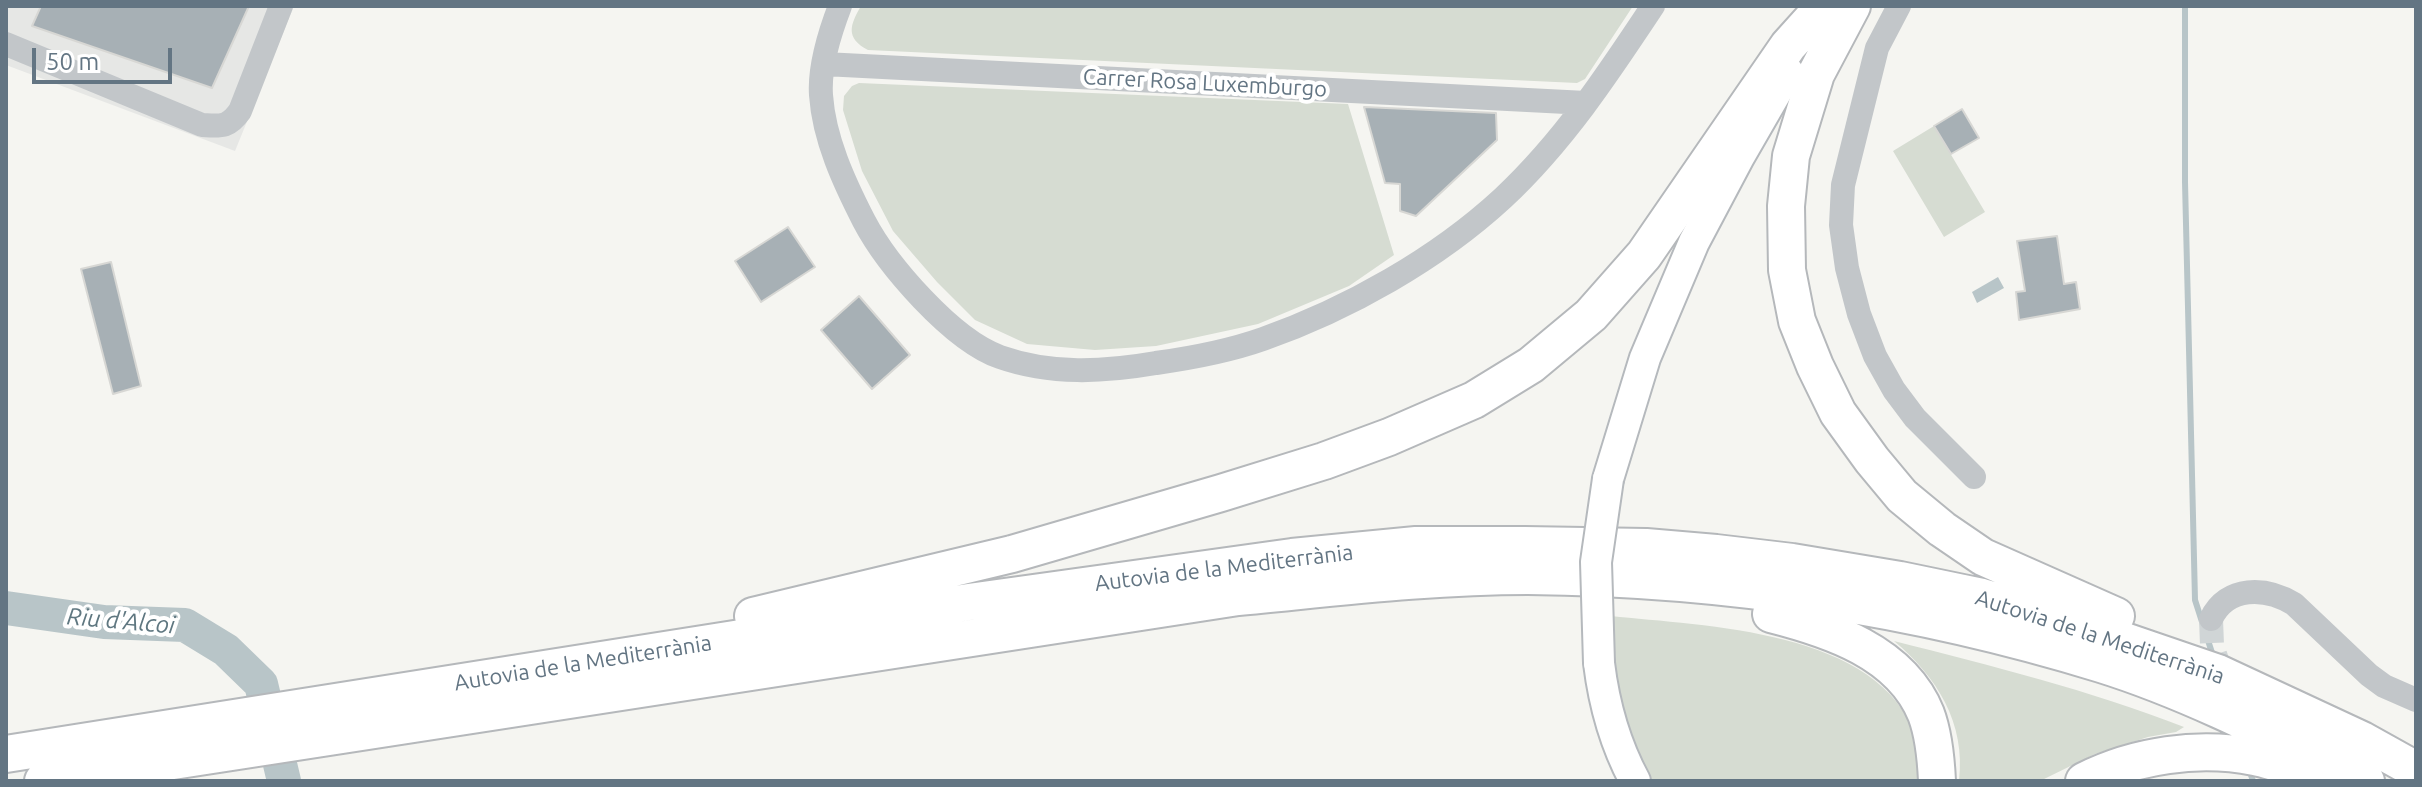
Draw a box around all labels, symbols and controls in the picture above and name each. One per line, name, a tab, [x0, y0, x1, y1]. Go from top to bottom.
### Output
scale bar	[36, 32, 176, 82]
text: 50 m	[46, 48, 99, 75]
street label: Carrer Rosa Luxemburgo	[1082, 63, 1328, 103]
street label: Autovia de la Mediterrània	[1093, 539, 1355, 597]
street label: Autovia de la Mediterrània	[1972, 584, 2228, 690]
water label: Riu d'Alcoi	[66, 602, 176, 640]
street label: Autovia de la Mediterrània	[452, 630, 714, 696]

